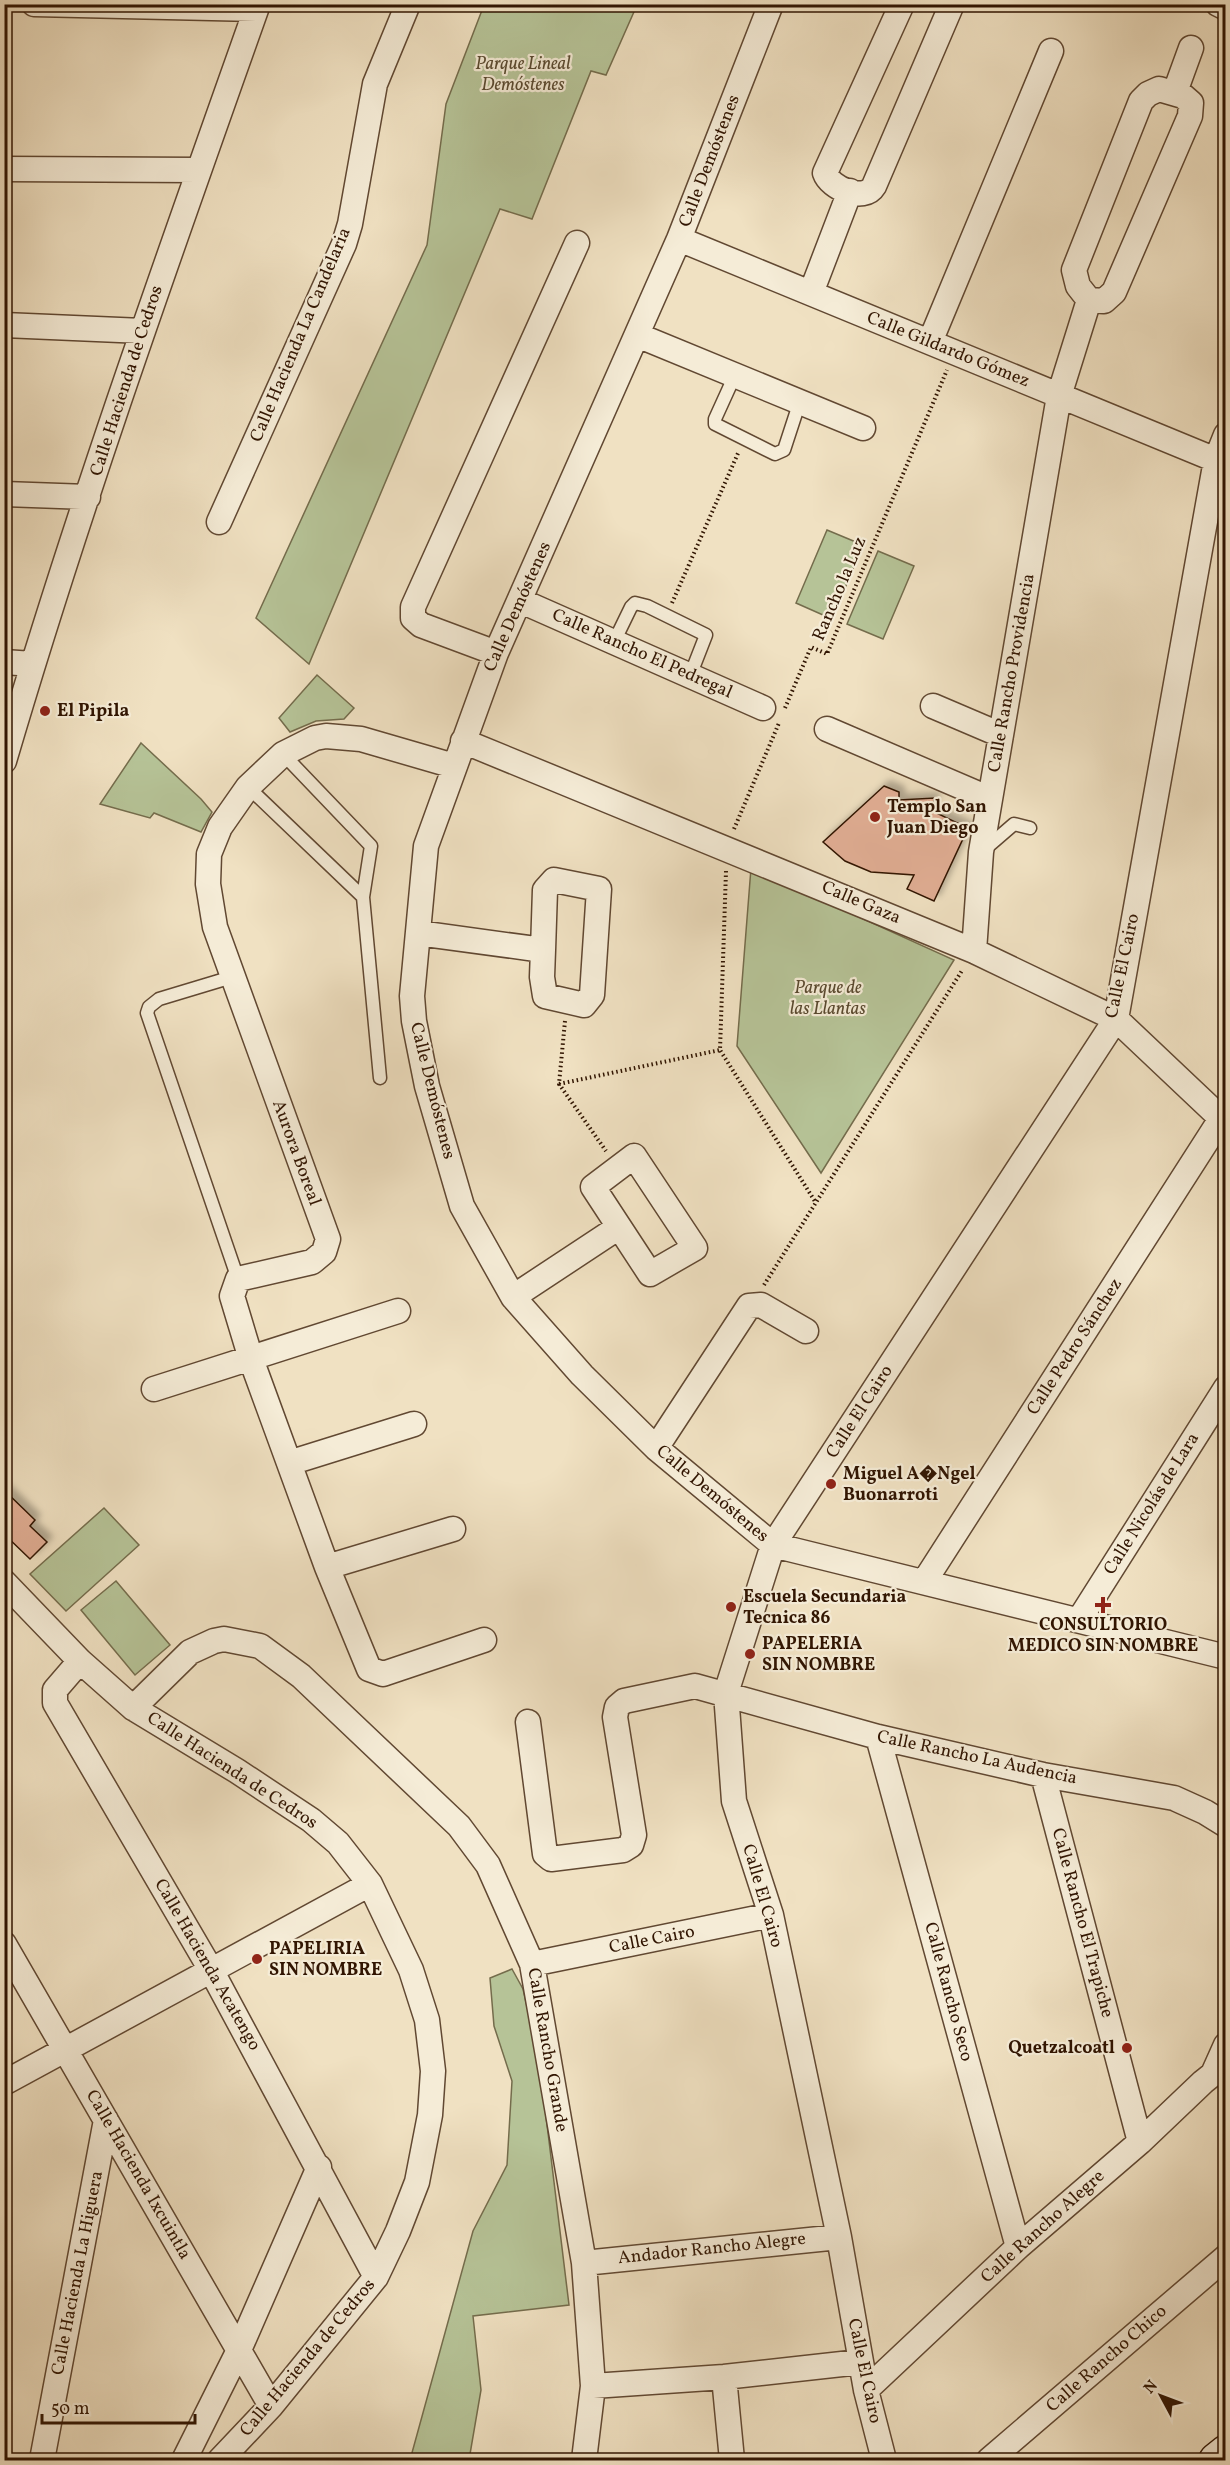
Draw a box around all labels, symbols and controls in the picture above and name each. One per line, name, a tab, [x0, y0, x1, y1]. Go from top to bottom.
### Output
park label: Parque Lineal Demóstenes	[475, 52, 571, 98]
street label: Calle Demóstenes	[673, 91, 747, 231]
street label: Calle Hacienda La Candelaria	[244, 224, 358, 446]
street label: Calle Hacienda de Cedros	[84, 282, 170, 480]
street label: Calle Gildardo Gómez	[863, 306, 1033, 394]
street label: Rancho la Luz	[807, 533, 873, 645]
street label: Calle Demóstenes	[478, 538, 558, 676]
street label: Calle Rancho Providencia	[982, 572, 1042, 774]
street label: Calle Rancho El Pedregal	[548, 603, 736, 705]
place label: El Pipila	[57, 699, 130, 724]
marker: El Pipila	[38, 704, 52, 718]
place label: Templo San Juan Diego	[886, 795, 987, 841]
marker: Templo San Juan Diego	[868, 810, 882, 824]
street label: Calle Gaza	[818, 875, 904, 931]
street label: Calle El Cairo	[1100, 911, 1146, 1021]
park label: Parque de las Llantas	[790, 976, 866, 1022]
street label: Calle Demóstenes	[403, 1020, 461, 1162]
street label: Aurora Boreal	[265, 1097, 327, 1209]
street label: Calle Pedro Sánchez	[1021, 1274, 1129, 1420]
street label: Calle El Cairo	[820, 1360, 900, 1464]
street label: Calle Nicolás de Lara	[1098, 1428, 1206, 1580]
street label: Calle Demóstenes	[650, 1439, 774, 1549]
place label: Miguel A�Ngel Buonarroti	[843, 1462, 976, 1508]
marker: Miguel A�Ngel Buonarroti	[824, 1477, 838, 1491]
place label: Escuela Secundaria Tecnica 86	[743, 1585, 907, 1631]
marker: CONSULTORIO MEDICO SIN NOMBRE	[1096, 1598, 1110, 1612]
marker: Escuela Secundaria Tecnica 86	[724, 1600, 738, 1614]
place label: CONSULTORIO MEDICO SIN NOMBRE	[1008, 1613, 1198, 1659]
place label: PAPELERIA SIN NOMBRE	[762, 1632, 875, 1678]
marker: PAPELERIA SIN NOMBRE	[743, 1647, 757, 1661]
street label: Calle Hacienda de Cedros	[142, 1706, 322, 1836]
street label: Calle Rancho La Audencia	[875, 1725, 1079, 1791]
street label: Calle Rancho El Trapiche	[1045, 1825, 1119, 2021]
street label: Calle El Cairo	[735, 1841, 789, 1951]
street label: Calle Hacienda Acatengo	[147, 1874, 267, 2056]
street label: Calle Cairo	[607, 1919, 697, 1961]
street label: Calle Rancho Seco	[917, 1920, 979, 2064]
place label: PAPELIRIA SIN NOMBRE	[269, 1937, 382, 1983]
marker: PAPELIRIA SIN NOMBRE	[250, 1952, 264, 1966]
street label: Calle Rancho Grande	[520, 1966, 574, 2134]
place label: Quetzalcoatl	[1008, 2036, 1115, 2061]
marker: Quetzalcoatl	[1120, 2041, 1134, 2055]
street label: Calle Hacienda Ixcuintla	[79, 2086, 197, 2264]
street label: Calle Rancho Alegre	[976, 2165, 1110, 2289]
street label: Calle Hacienda La Higuera	[46, 2169, 110, 2377]
street label: Andador Rancho Alegre	[617, 2227, 807, 2271]
street label: Calle Hacienda de Cedros	[234, 2274, 382, 2442]
street label: Calle Rancho Chico	[1041, 2299, 1173, 2419]
street label: Calle El Cairo	[841, 2316, 887, 2426]
north arrow	[1131, 2366, 1191, 2426]
text: N	[1139, 2376, 1164, 2399]
scale bar	[42, 2387, 195, 2425]
text: 50 m	[51, 2397, 90, 2422]

